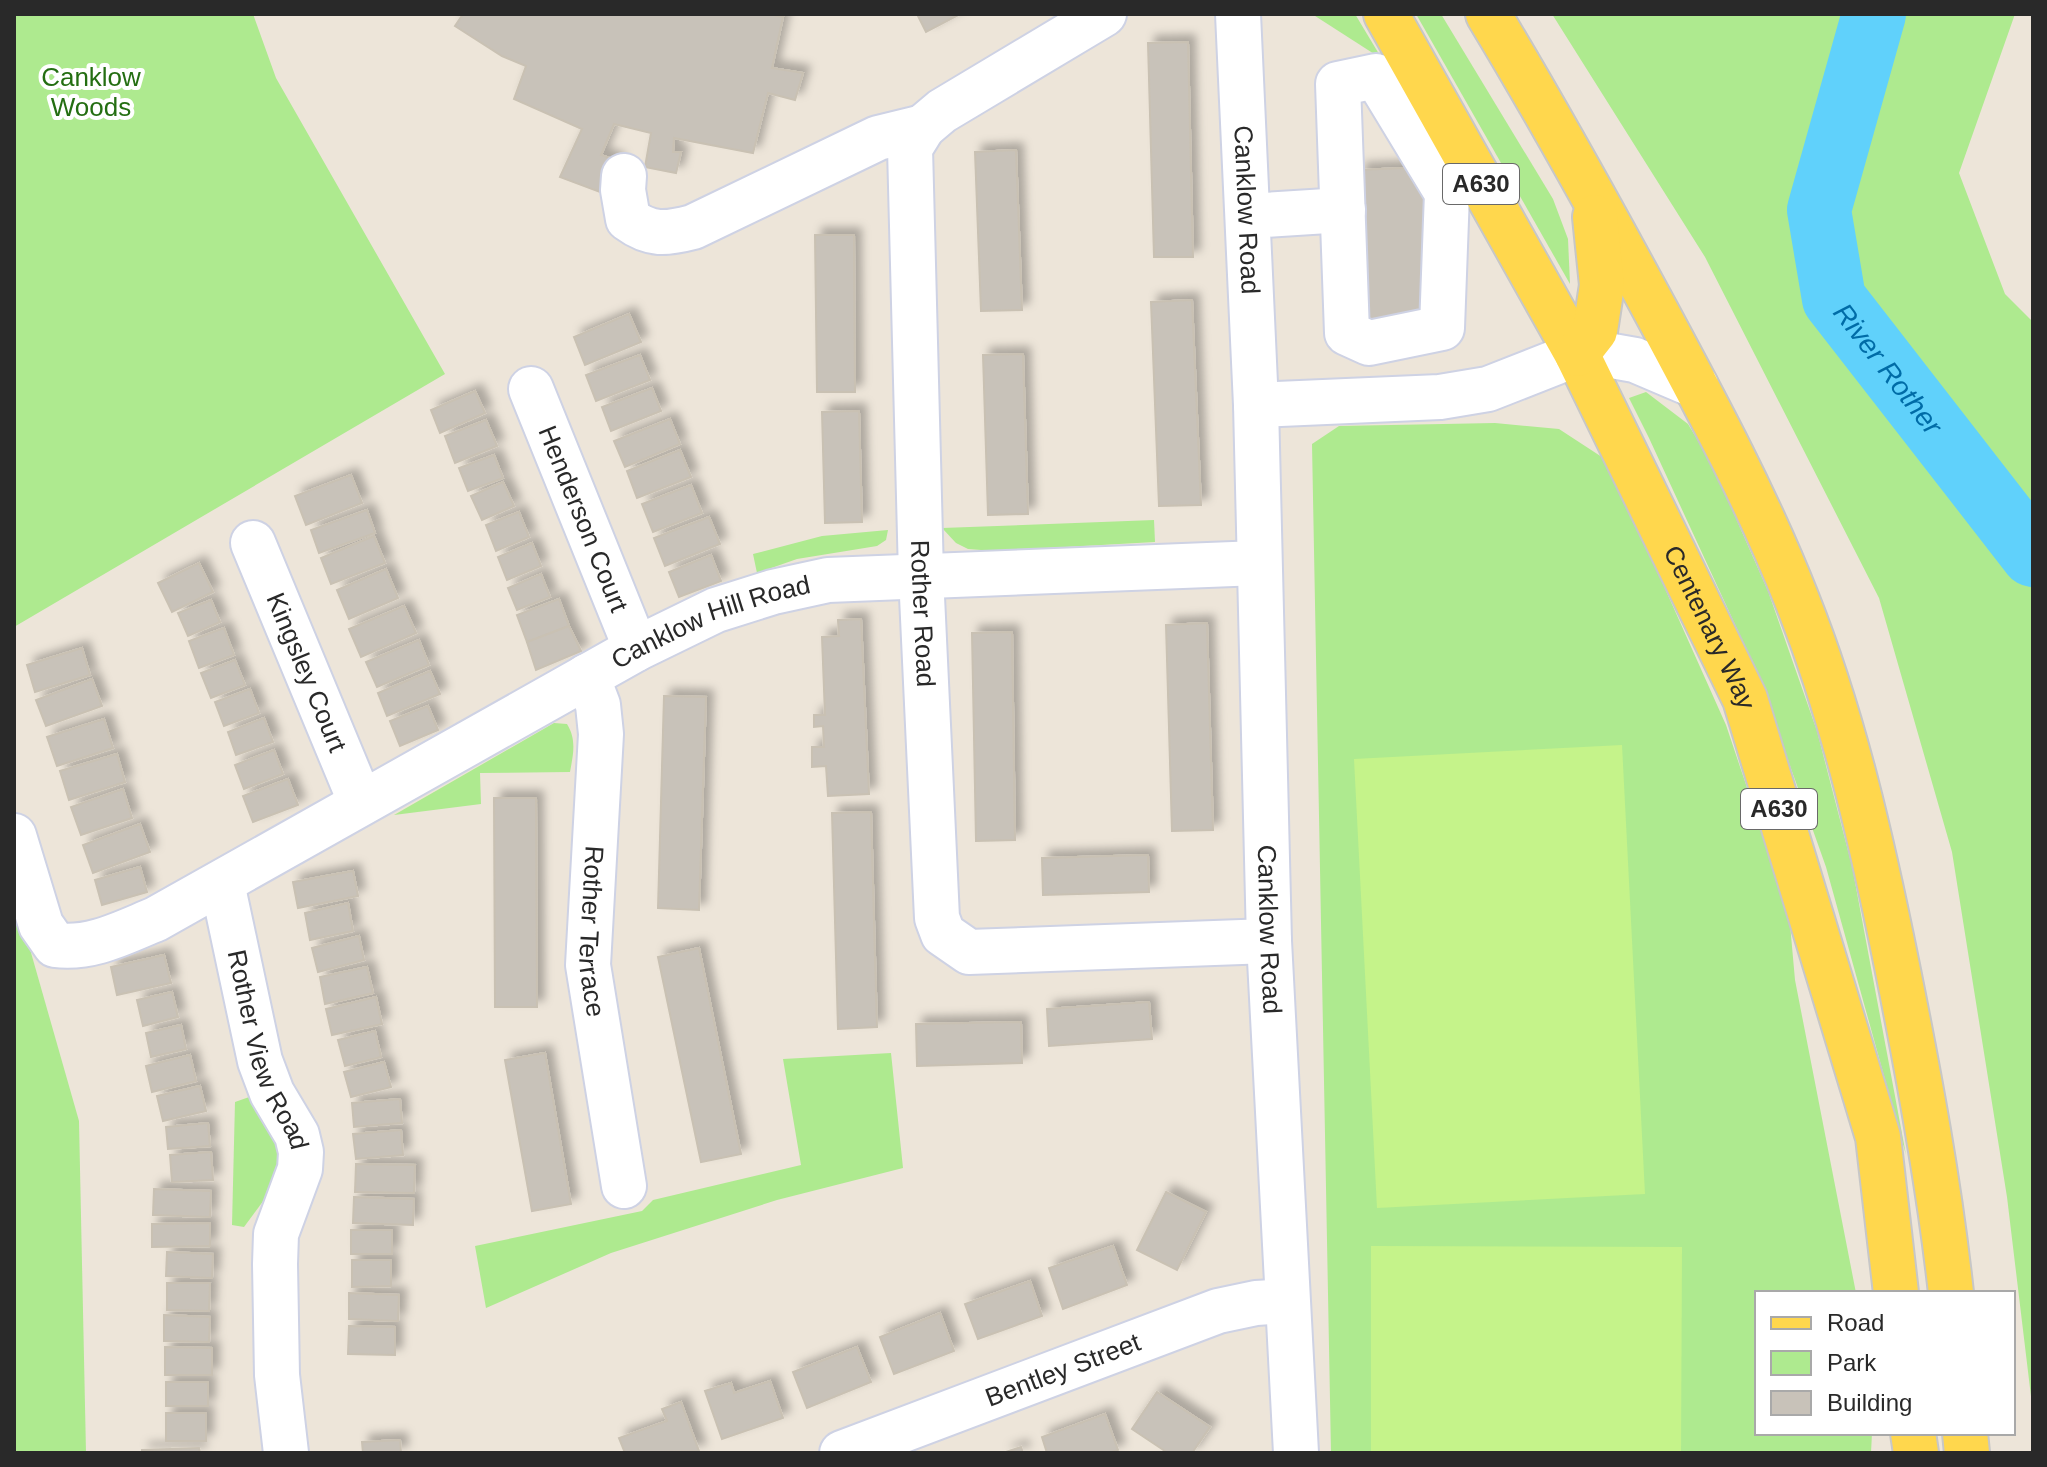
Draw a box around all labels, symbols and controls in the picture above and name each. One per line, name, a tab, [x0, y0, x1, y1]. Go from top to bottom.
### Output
park label: Canklow Woods	[41, 62, 141, 122]
street label: Canklow Road	[1228, 125, 1266, 295]
road number: A630	[1443, 164, 1519, 204]
water label: River Rother	[1827, 297, 1949, 442]
street label: Henderson Court	[532, 421, 635, 617]
street label: Rother Road	[905, 539, 941, 688]
street label: Centenary Way	[1658, 541, 1762, 712]
street label: Canklow Hill Road	[606, 569, 813, 675]
street label: Kingsley Court	[260, 588, 353, 757]
road number: A630	[1741, 789, 1817, 829]
street label: Rother Terrace	[573, 845, 611, 1019]
street label: Canklow Road	[1252, 845, 1288, 1015]
street label: Rother View Road	[222, 947, 315, 1152]
legend	[1755, 1291, 2015, 1435]
text: Road	[1827, 1309, 1884, 1336]
street label: Bentley Street	[981, 1326, 1145, 1413]
text: Park	[1827, 1349, 1877, 1376]
text: Building	[1827, 1389, 1912, 1416]

